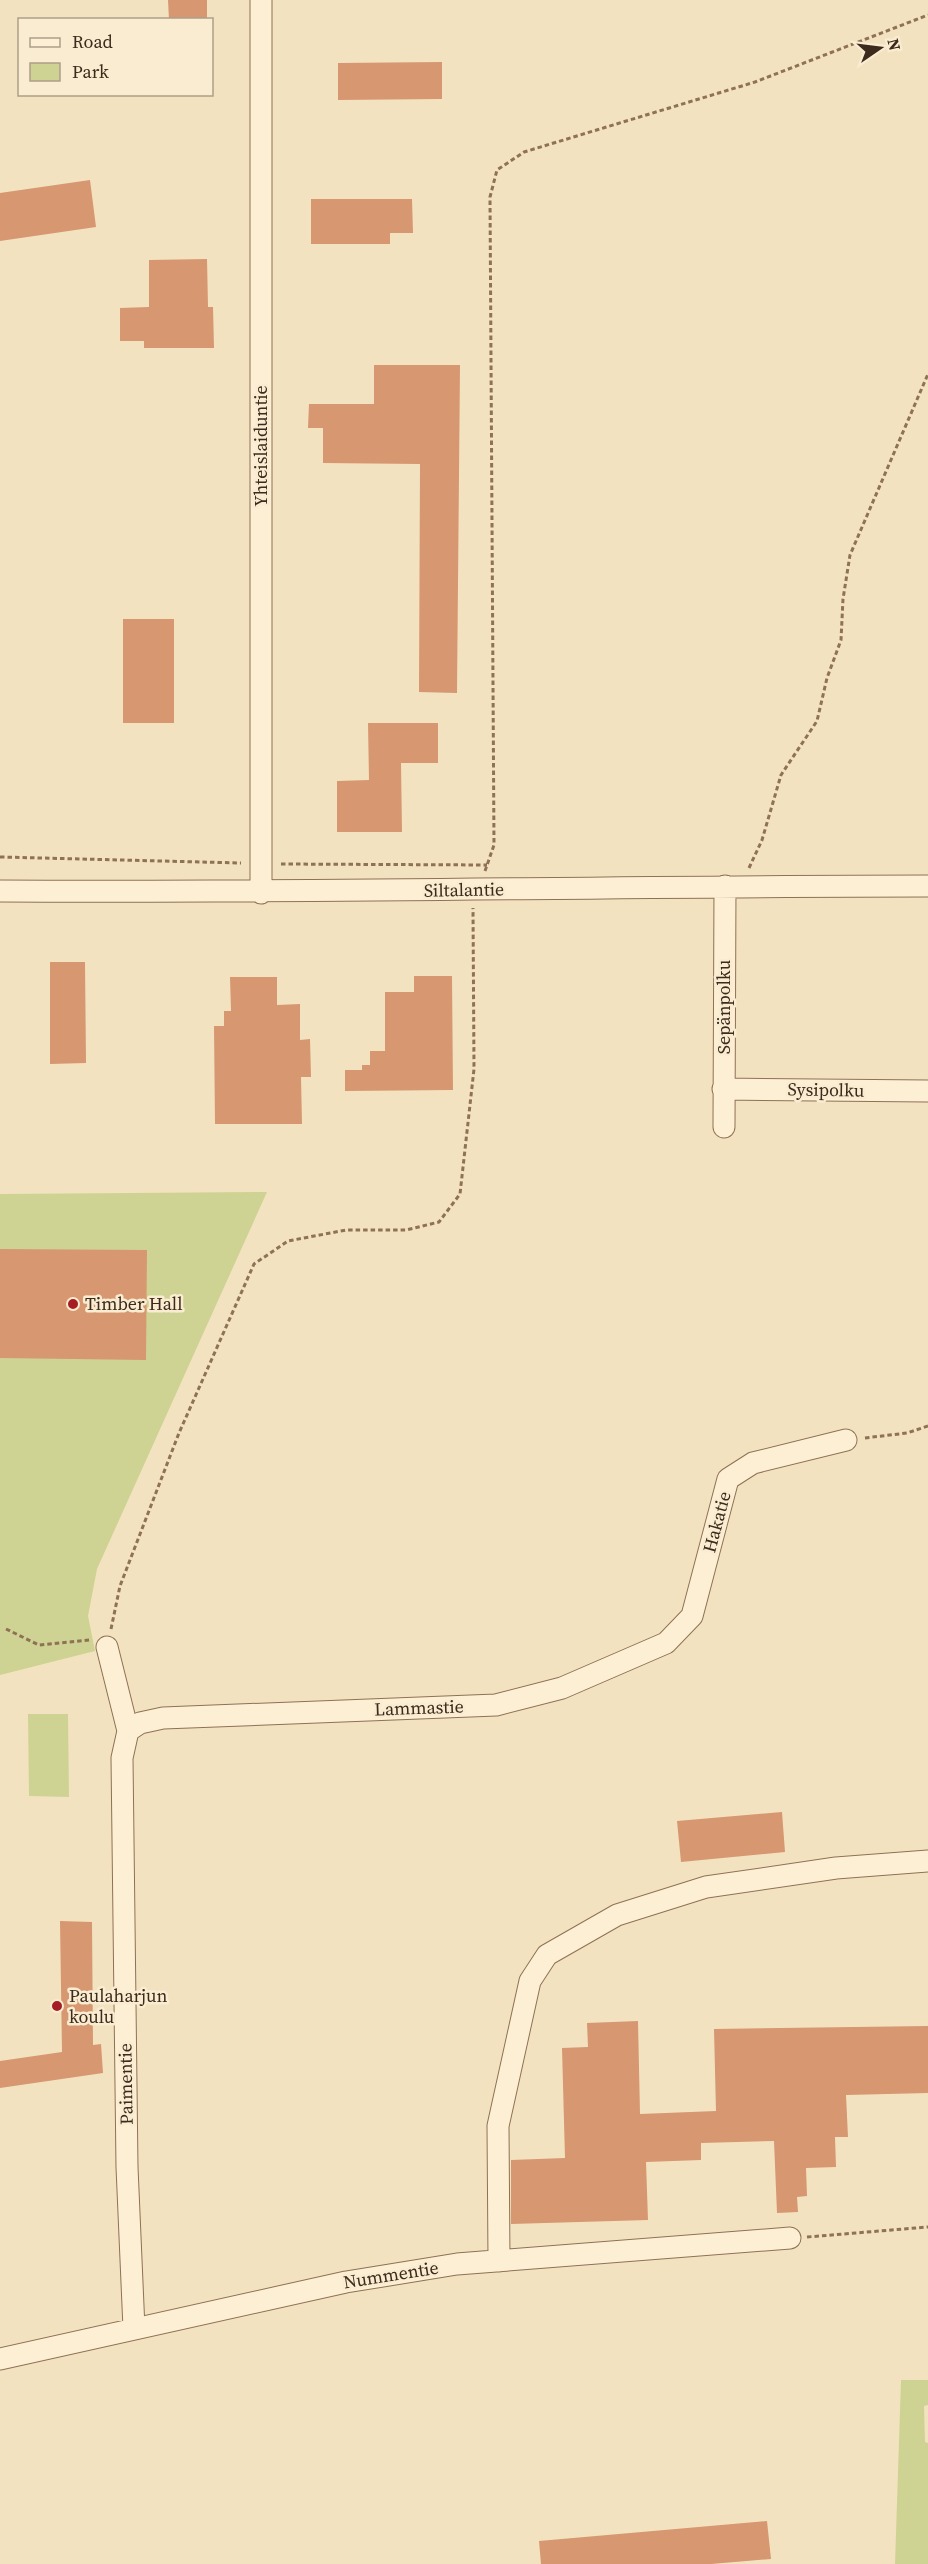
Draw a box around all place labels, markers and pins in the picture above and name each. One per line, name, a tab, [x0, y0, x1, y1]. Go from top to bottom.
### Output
place label: Timber Hall	[85, 1291, 183, 1316]
marker: Timber Hall	[66, 1297, 80, 1311]
place label: Paulaharjun koulu	[69, 1983, 168, 2029]
marker: Paulaharjun koulu	[50, 1999, 64, 2013]

